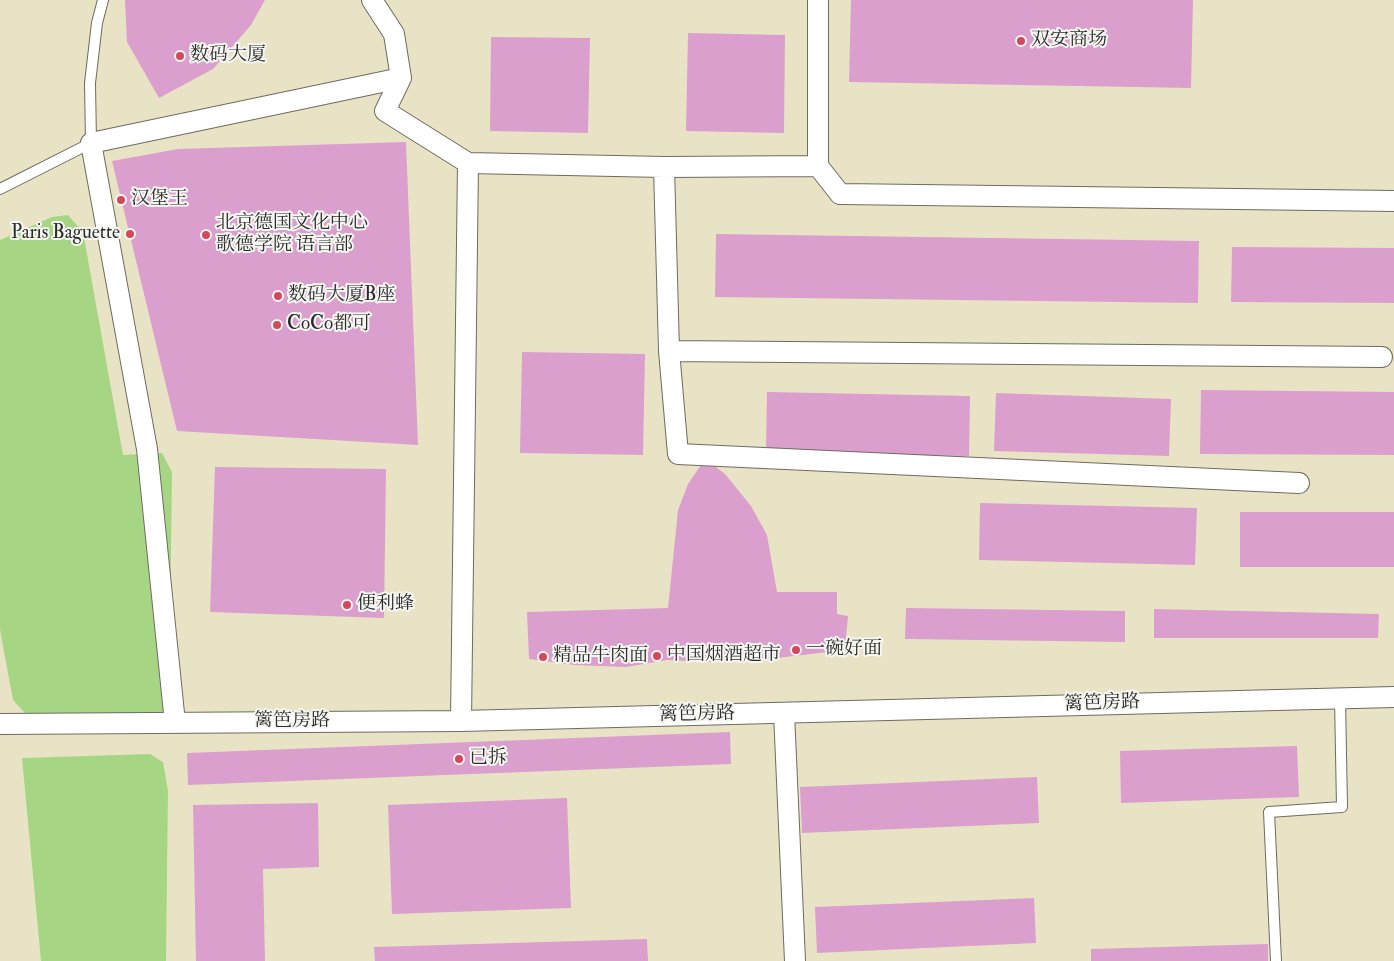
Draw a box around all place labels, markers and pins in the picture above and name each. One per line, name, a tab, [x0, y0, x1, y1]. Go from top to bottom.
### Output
place label: 双安商场	[1031, 30, 1107, 52]
marker: 双安商场	[1015, 35, 1027, 47]
place label: 数码大厦	[190, 45, 266, 67]
marker: 数码大厦	[174, 50, 186, 62]
place label: 汉堡王	[131, 189, 188, 211]
marker: 汉堡王	[115, 194, 127, 206]
place label: 北京德国文化中心 歌德学院 语言部	[216, 213, 368, 257]
place label: Paris Baguette	[11, 223, 120, 245]
marker: Paris Baguette	[124, 228, 136, 240]
marker: 北京德国文化中心 歌德学院 语言部	[200, 229, 212, 241]
place label: 数码大厦B座	[288, 285, 395, 307]
marker: 数码大厦B座	[272, 290, 284, 302]
place label: CoCo都可	[287, 314, 371, 336]
marker: CoCo都可	[271, 319, 283, 331]
place label: 便利蜂	[357, 594, 414, 616]
marker: 便利蜂	[341, 599, 353, 611]
place label: 一碗好面	[806, 639, 882, 661]
marker: 一碗好面	[790, 644, 802, 656]
place label: 中国烟酒超市	[667, 645, 781, 667]
place label: 精品牛肉面	[553, 646, 648, 668]
marker: 中国烟酒超市	[651, 650, 663, 662]
marker: 精品牛肉面	[537, 651, 549, 663]
place label: 已拆	[469, 748, 507, 770]
marker: 已拆	[453, 753, 465, 765]

